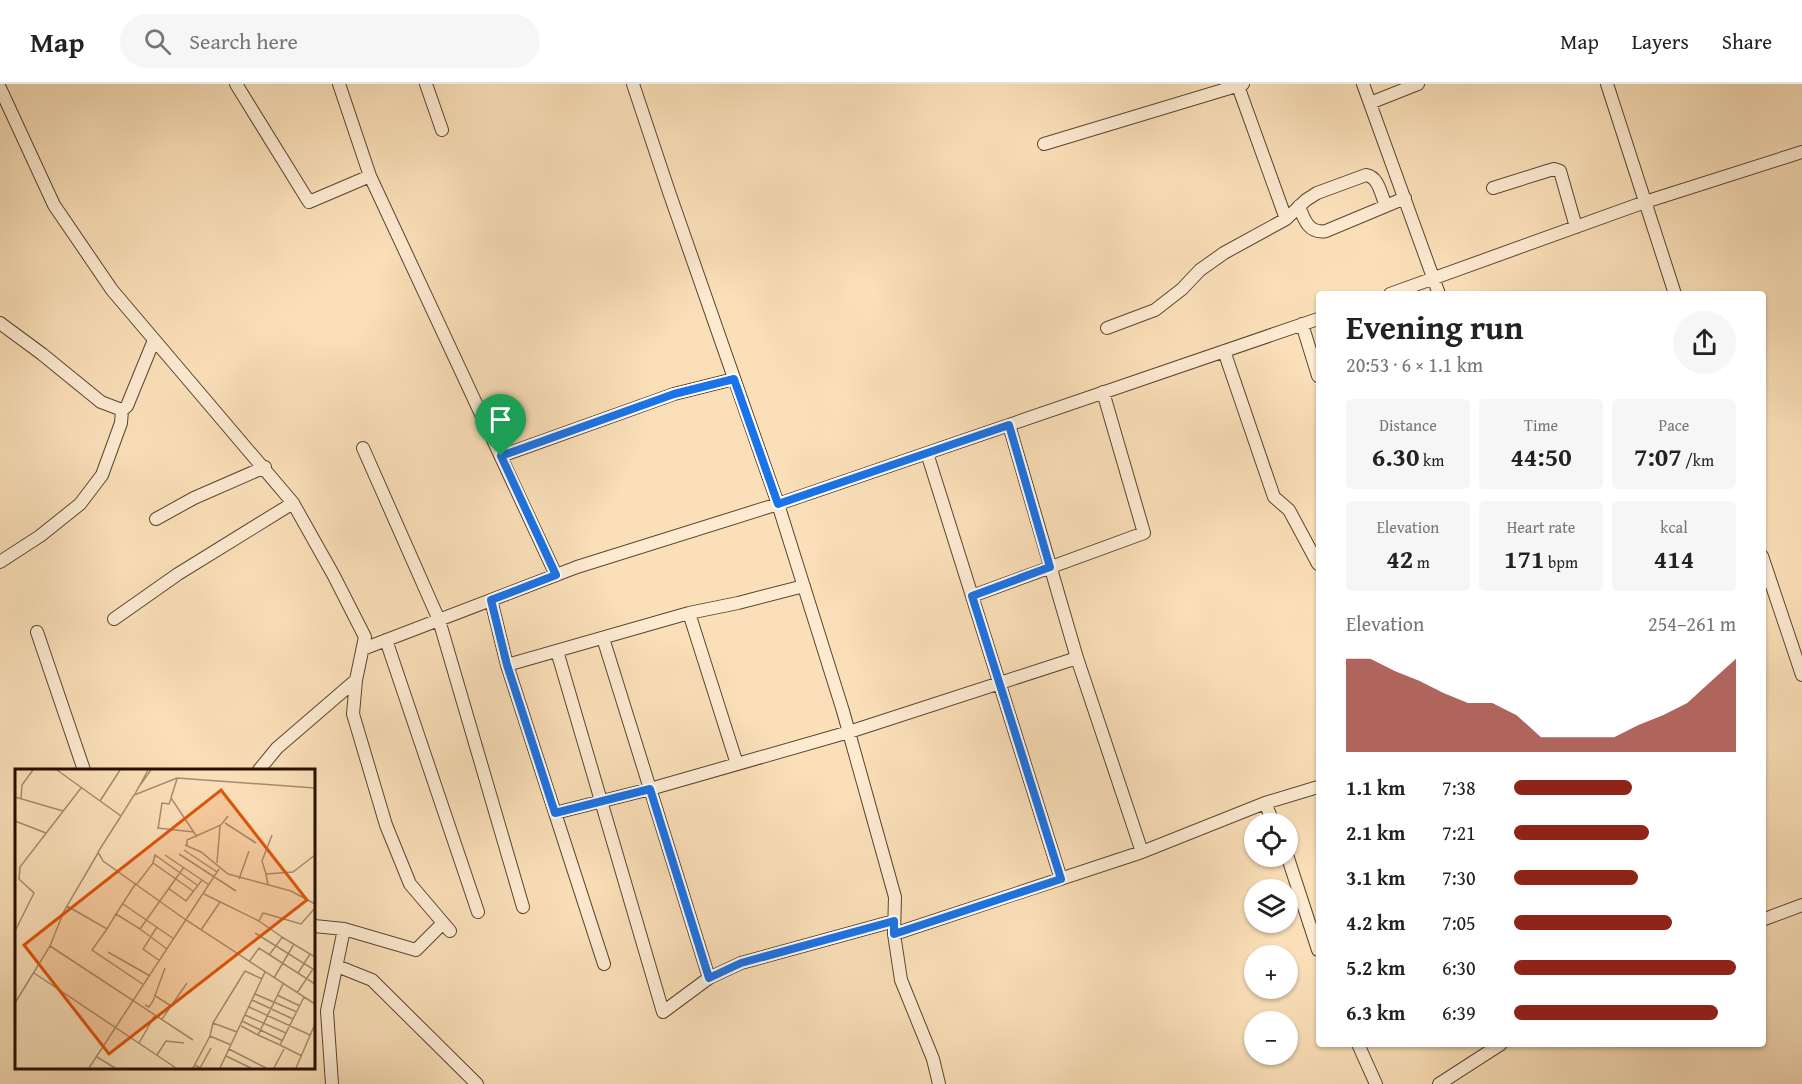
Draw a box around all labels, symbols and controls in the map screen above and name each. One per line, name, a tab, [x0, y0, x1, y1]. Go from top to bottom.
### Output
search box	[120, 14, 540, 68]
text: Map	[30, 21, 84, 62]
icon: search	[141, 25, 174, 58]
text: Search here	[189, 25, 298, 57]
text: Map	[1560, 26, 1599, 57]
text: Layers	[1632, 26, 1689, 57]
text: Share	[1722, 26, 1772, 57]
text: Evening run	[1346, 303, 1523, 351]
button: share	[1673, 311, 1736, 374]
text: 20:53 · 6 × 1.1 km	[1346, 350, 1483, 379]
pin	[475, 394, 526, 456]
icon: arrive	[484, 403, 517, 436]
text: Distance	[1379, 413, 1437, 437]
text: Time	[1524, 413, 1558, 437]
text: Pace	[1659, 413, 1689, 437]
text: 6.30	[1372, 437, 1420, 476]
text: 44:50	[1510, 437, 1572, 476]
text: 7:07	[1634, 437, 1682, 476]
text: km	[1420, 448, 1444, 472]
text: /km	[1682, 448, 1714, 472]
text: Elevation	[1377, 515, 1439, 539]
text: Heart rate	[1507, 515, 1575, 539]
text: kcal	[1660, 515, 1688, 539]
text: 42	[1386, 539, 1413, 578]
text: 171	[1504, 539, 1544, 578]
text: 414	[1654, 539, 1694, 578]
text: m	[1413, 550, 1430, 574]
text: bpm	[1544, 550, 1578, 574]
text: Elevation	[1346, 609, 1424, 638]
text: 254–261 m	[1648, 609, 1736, 638]
inset map	[15, 769, 315, 1069]
text: 1.1 km	[1346, 773, 1405, 802]
text: 7:38	[1442, 773, 1476, 802]
map controls	[1244, 813, 1298, 1065]
button: locate	[1244, 813, 1298, 867]
text: 2.1 km	[1346, 818, 1405, 847]
text: 7:21	[1442, 818, 1476, 847]
text: 3.1 km	[1346, 863, 1405, 892]
text: 7:30	[1442, 863, 1476, 892]
button: layers	[1244, 879, 1298, 933]
text: 4.2 km	[1346, 908, 1405, 937]
text: 7:05	[1442, 908, 1476, 937]
button: +	[1244, 945, 1298, 999]
text: 5.2 km	[1346, 953, 1405, 982]
text: 6:30	[1442, 953, 1476, 982]
text: 6.3 km	[1346, 998, 1405, 1027]
text: 6:39	[1442, 998, 1476, 1027]
button: −	[1244, 1011, 1298, 1065]

